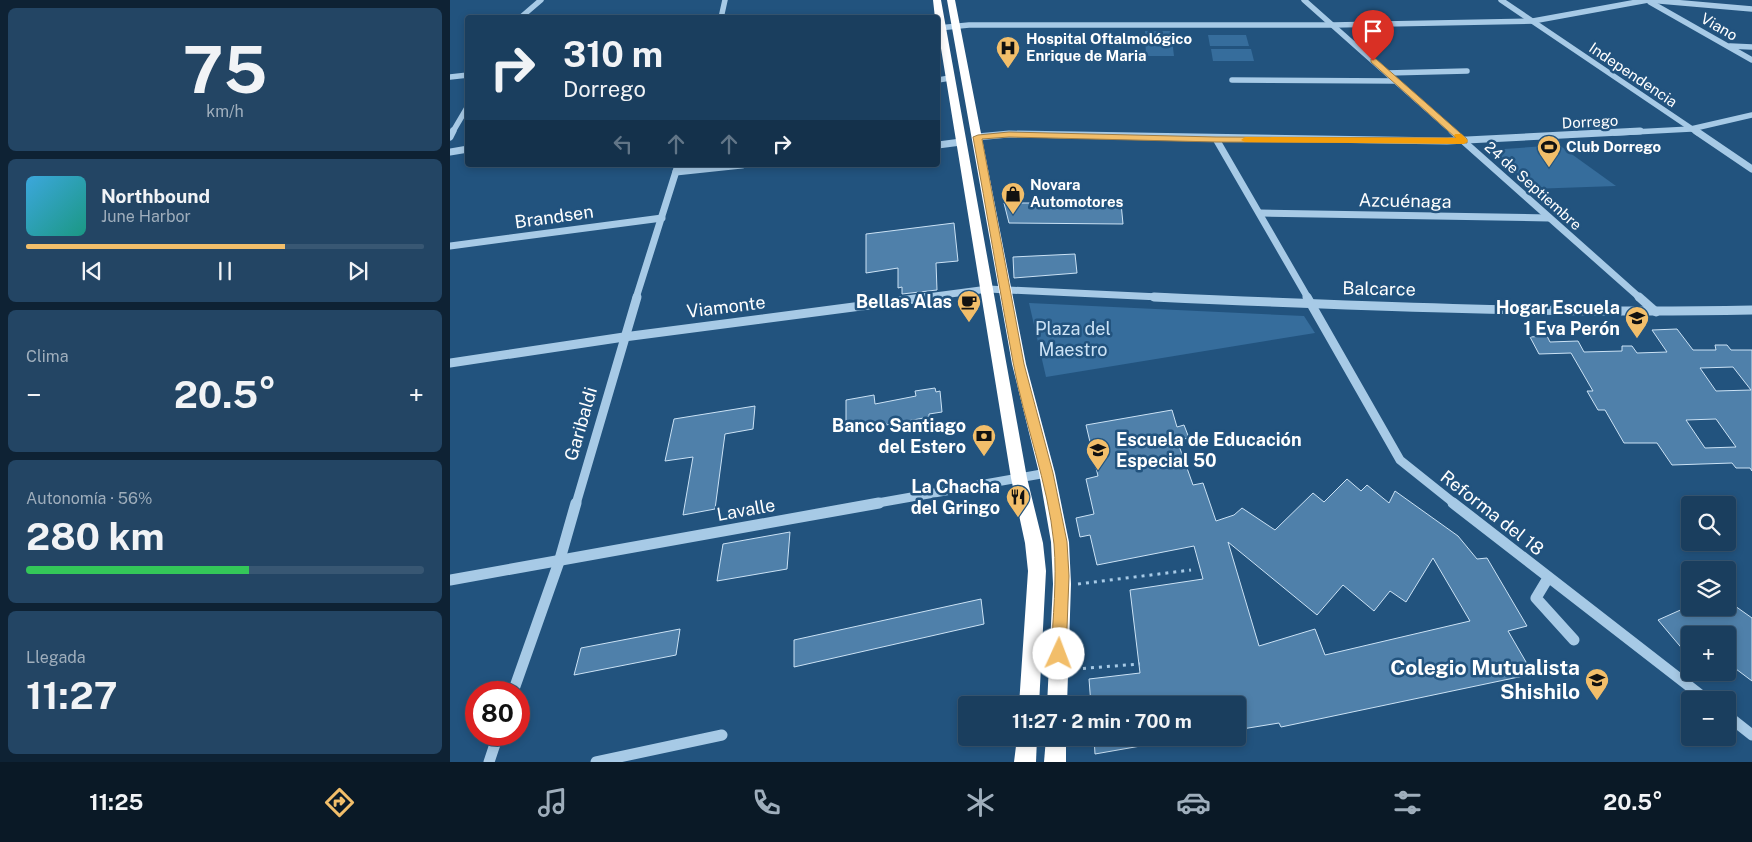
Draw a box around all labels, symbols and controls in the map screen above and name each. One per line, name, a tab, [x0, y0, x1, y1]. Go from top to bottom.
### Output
street label: Viano	[1698, 9, 1740, 44]
pin	[1352, 10, 1394, 61]
icon: arrive	[1359, 17, 1387, 45]
place label: Hospital Oftalmológico Enrique de Maria	[1026, 30, 1192, 64]
text: 75	[183, 31, 267, 108]
text: 310 m	[563, 34, 663, 75]
icon: right	[480, 35, 545, 100]
hospital icon: Hospital Oftalmológico Enrique de Maria	[995, 35, 1021, 69]
street label: Independencia	[1586, 39, 1681, 110]
text: Dorrego	[563, 76, 646, 102]
text: km/h	[206, 102, 244, 121]
street label: Dorrego	[1561, 112, 1619, 131]
icon: left	[609, 130, 637, 158]
icon: ahead	[662, 130, 690, 158]
icon: ahead	[715, 130, 743, 158]
icon: right	[768, 130, 796, 158]
sports icon: Club Dorrego	[1536, 134, 1562, 168]
street label: 24 de Septiembre	[1482, 138, 1585, 233]
place label: Club Dorrego	[1566, 138, 1662, 155]
place label: Novara Automotores	[1030, 176, 1124, 210]
shop icon: Novara Automotores	[1000, 181, 1026, 215]
text: Northbound	[101, 185, 210, 207]
street label: Azcuénaga	[1358, 189, 1452, 212]
street label: Brandsen	[513, 201, 595, 232]
text: June Harbor	[101, 207, 191, 226]
icon: previous	[78, 257, 106, 285]
icon: pause	[211, 257, 239, 285]
icon: next	[344, 257, 372, 285]
street label: Balcarce	[1342, 277, 1416, 300]
cafe icon: Bellas Alas	[956, 289, 982, 323]
street label: Viamonte	[685, 291, 767, 322]
place label: Bellas Alas	[856, 291, 952, 312]
place label: Hogar Escuela 1 Eva Perón	[1496, 297, 1620, 339]
school or university icon: Hogar Escuela 1 Eva Perón	[1624, 305, 1650, 339]
park label: Plaza del Maestro	[1035, 318, 1111, 360]
text: Clima	[26, 347, 69, 366]
text: 20.5°	[174, 372, 276, 417]
text: −	[26, 378, 42, 411]
text: +	[408, 378, 424, 411]
street label: Garibaldi	[560, 385, 601, 463]
place label: Banco Santiago del Estero	[832, 415, 966, 457]
bank icon: Banco Santiago del Estero	[971, 423, 997, 457]
place label: Escuela de Educación Especial 50	[1116, 429, 1302, 471]
school or university icon: Escuela de Educación Especial 50	[1085, 437, 1111, 471]
street label: Reforma del 18	[1436, 466, 1548, 559]
place label: La Chacha del Gringo	[911, 476, 1000, 518]
restaurant icon: La Chacha del Gringo	[1005, 484, 1031, 518]
text: Autonomía · 56%	[26, 489, 152, 508]
street label: Lavalle	[715, 494, 777, 525]
map controls	[1681, 496, 1736, 746]
button: search	[1681, 496, 1736, 551]
text: 280 km	[26, 514, 165, 559]
button: layers	[1681, 561, 1736, 616]
button: +	[1681, 626, 1736, 681]
position arrow	[1032, 627, 1084, 679]
text: Llegada	[26, 648, 86, 667]
place label: Colegio Mutualista Shishilo	[1390, 655, 1580, 704]
school or university icon: Colegio Mutualista Shishilo	[1584, 667, 1610, 701]
text: 11:27	[26, 673, 117, 718]
speed limit sign: 80	[465, 681, 530, 746]
button: −	[1681, 691, 1736, 746]
text: 11:27 · 2 min · 700 m	[1012, 710, 1192, 732]
icon: directions	[322, 785, 357, 820]
icon: music	[535, 785, 570, 820]
icon: phone	[749, 785, 784, 820]
icon: climate	[963, 785, 998, 820]
icon: car	[1176, 785, 1211, 820]
icon: filters	[1390, 785, 1425, 820]
text: 11:25	[89, 789, 143, 815]
text: 20.5°	[1603, 789, 1663, 815]

